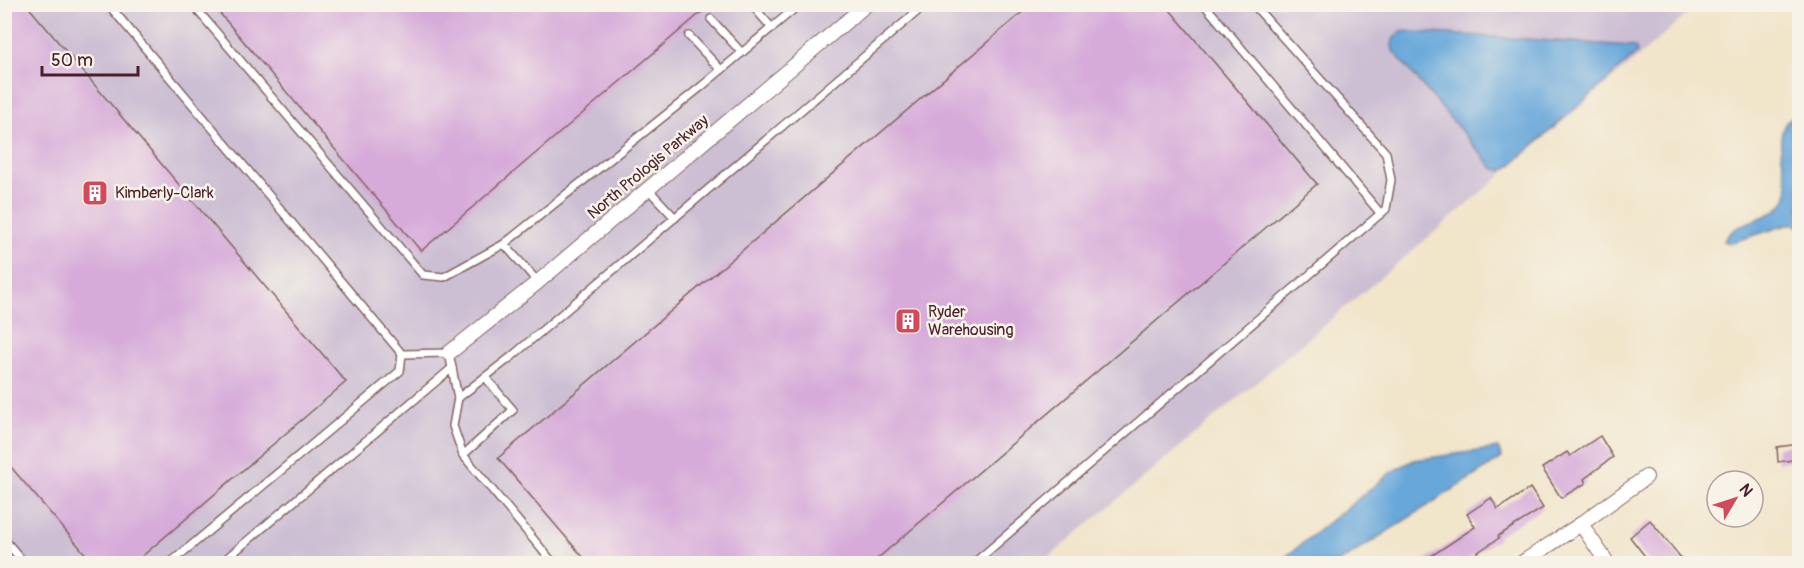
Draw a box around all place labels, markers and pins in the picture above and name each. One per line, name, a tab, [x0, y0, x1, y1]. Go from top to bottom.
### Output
building icon: Kimberly-Clark	[80, 178, 110, 208]
place label: Kimberly-Clark	[115, 183, 214, 203]
place label: Ryder Warehousing	[928, 302, 1013, 340]
building icon: Ryder Warehousing	[893, 306, 923, 336]

